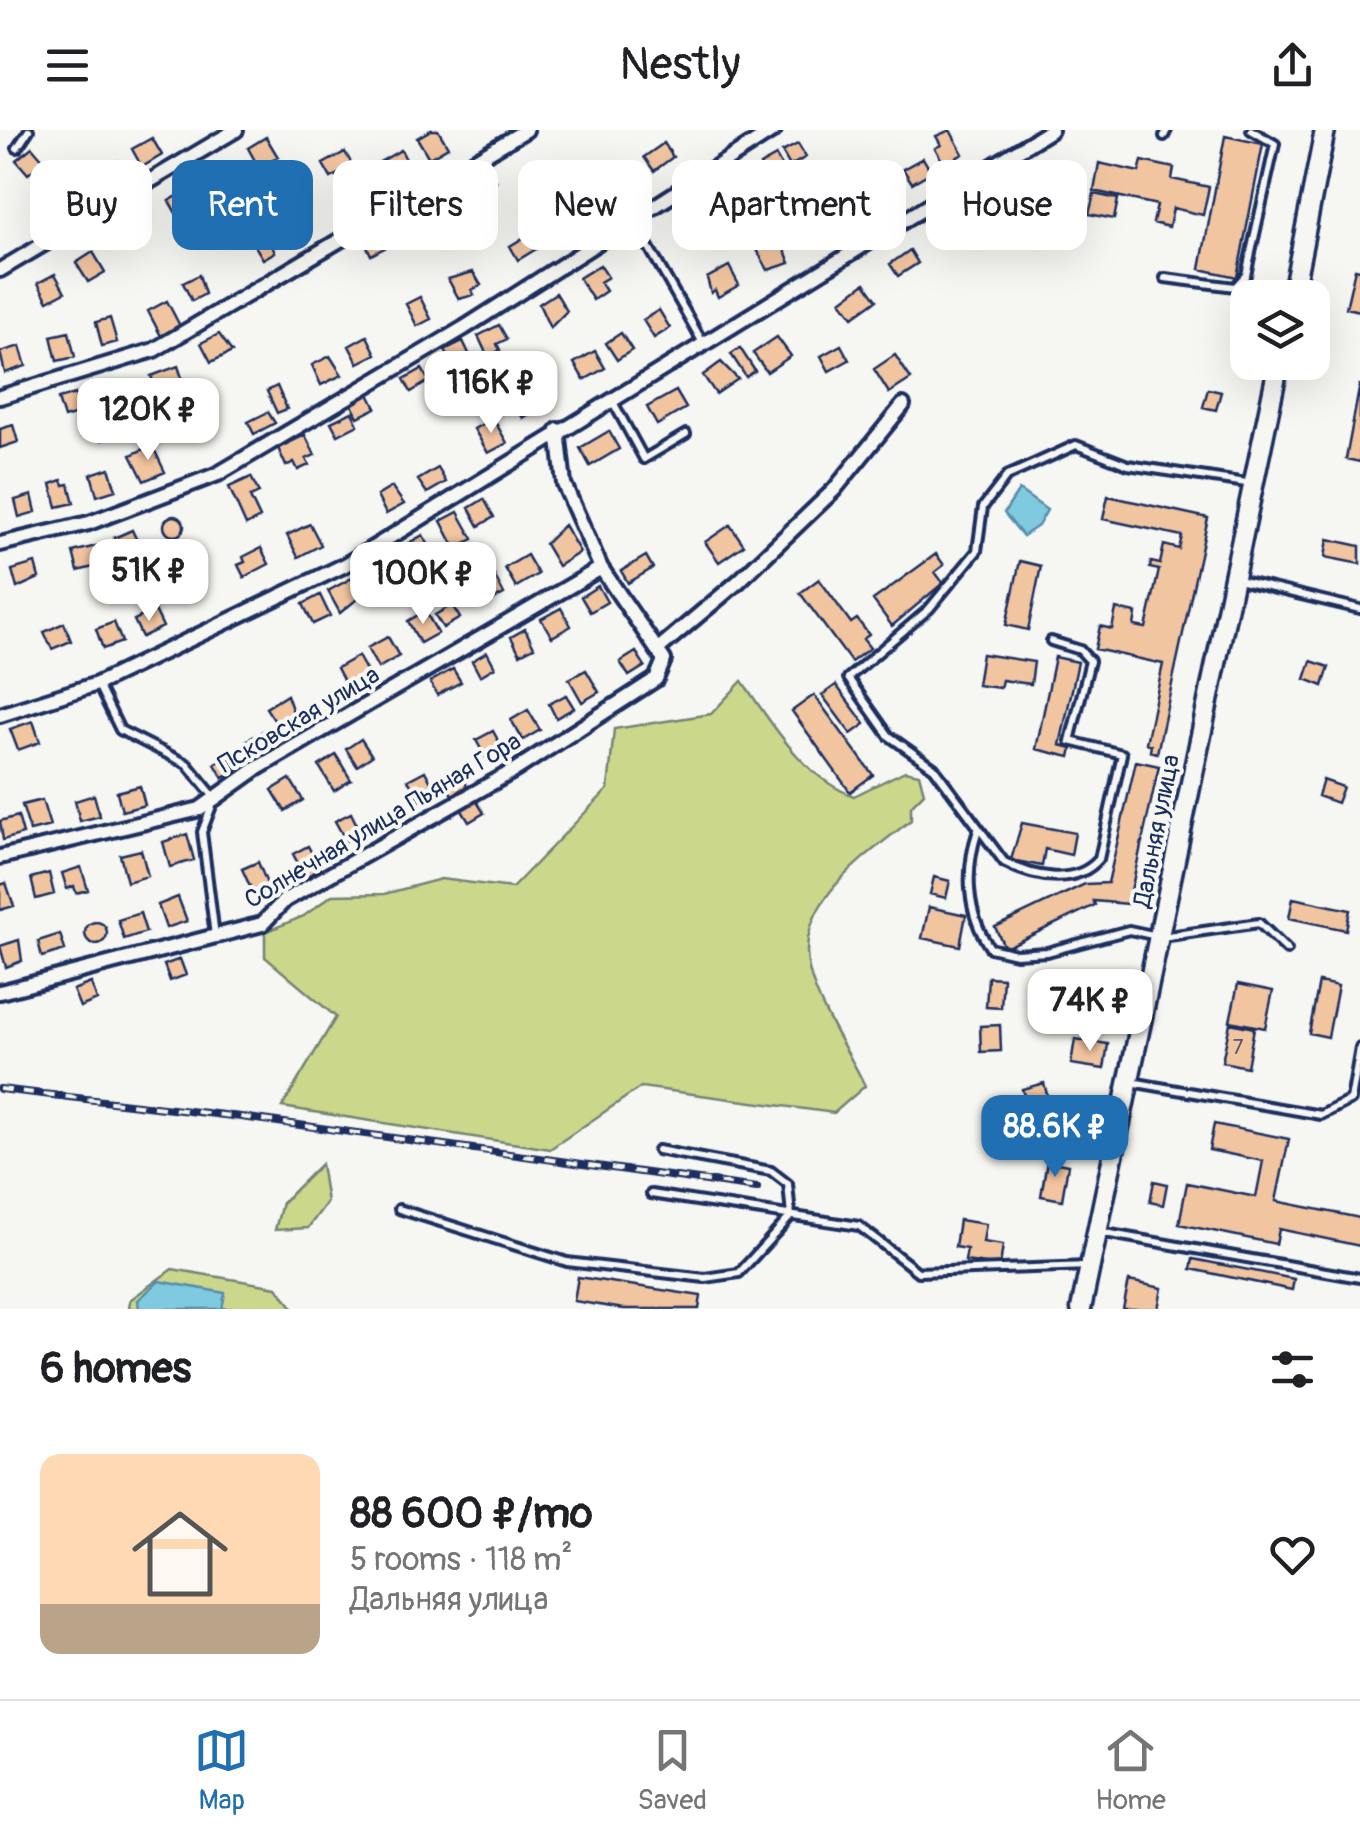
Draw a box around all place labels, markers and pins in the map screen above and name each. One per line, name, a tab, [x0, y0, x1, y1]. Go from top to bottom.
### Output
pin: 116K ₽	[410, 351, 572, 436]
pin: 120K ₽	[67, 378, 229, 463]
pin: 51K ₽	[79, 539, 219, 624]
pin: 100K ₽	[342, 542, 504, 627]
pin: 74K ₽	[1020, 969, 1160, 1054]
pin: 88.6K ₽	[963, 1095, 1147, 1180]

